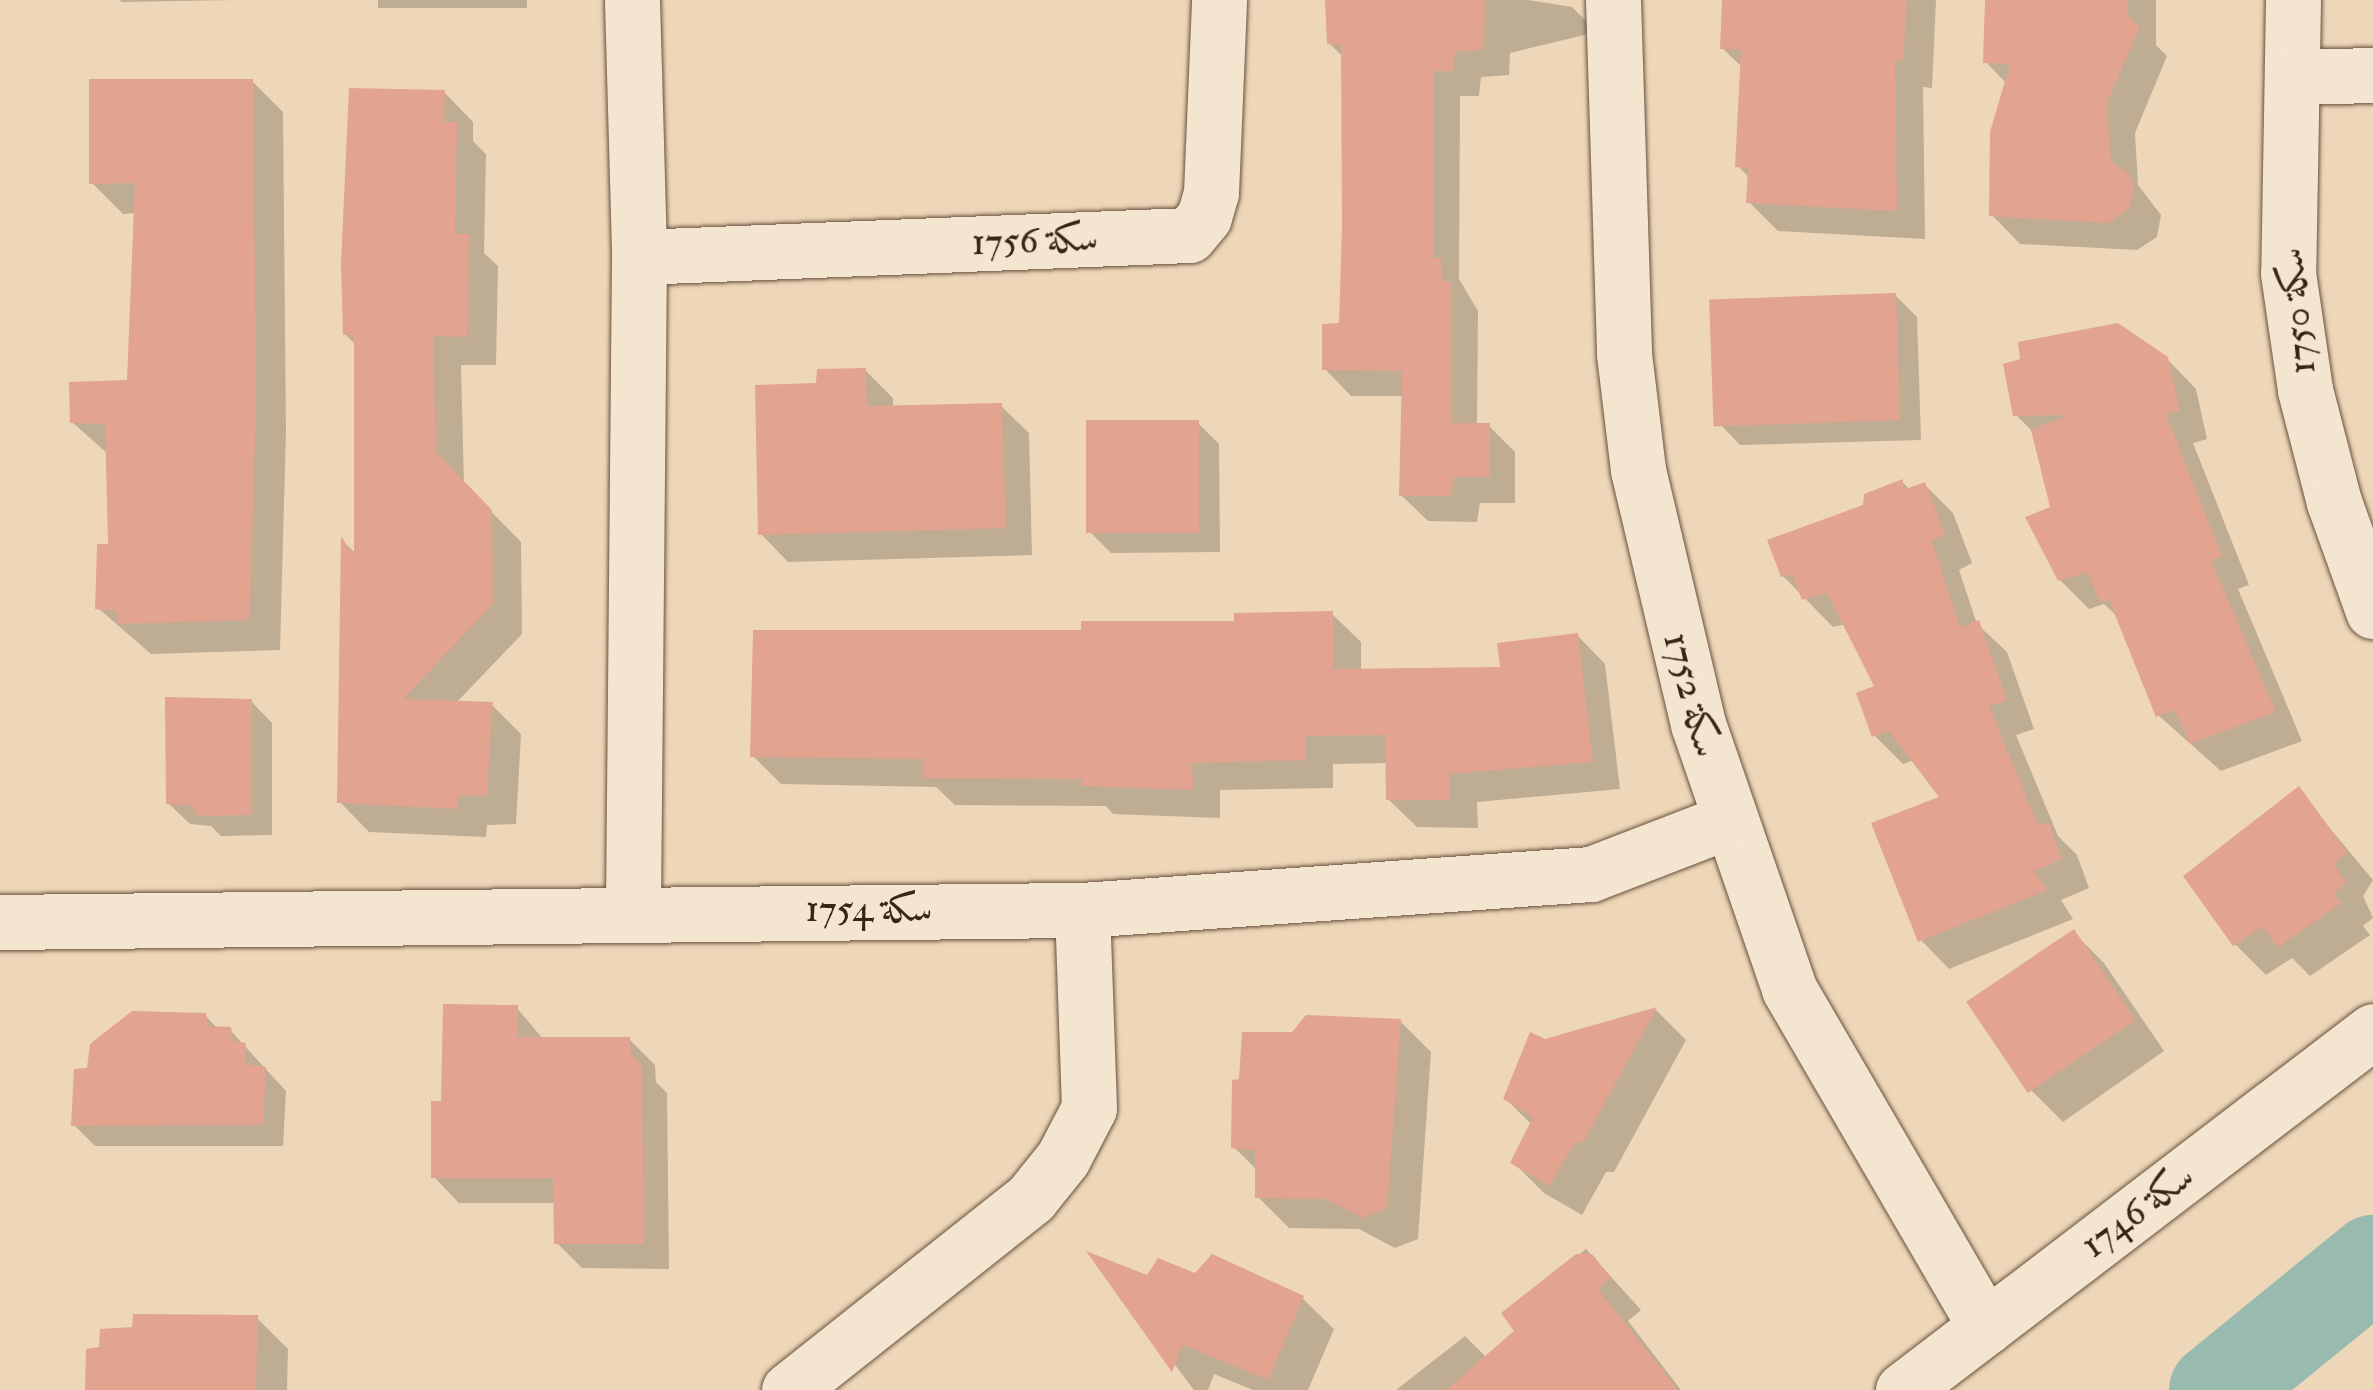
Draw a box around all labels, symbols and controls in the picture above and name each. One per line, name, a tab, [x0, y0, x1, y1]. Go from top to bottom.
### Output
street label: سكة 1756	[971, 216, 1099, 266]
street label: سكة 1750	[2268, 246, 2326, 376]
street label: سكة 1752	[1653, 628, 1729, 762]
street label: سكة 1754	[805, 887, 933, 933]
street label: سكة 1746	[2073, 1154, 2203, 1268]

